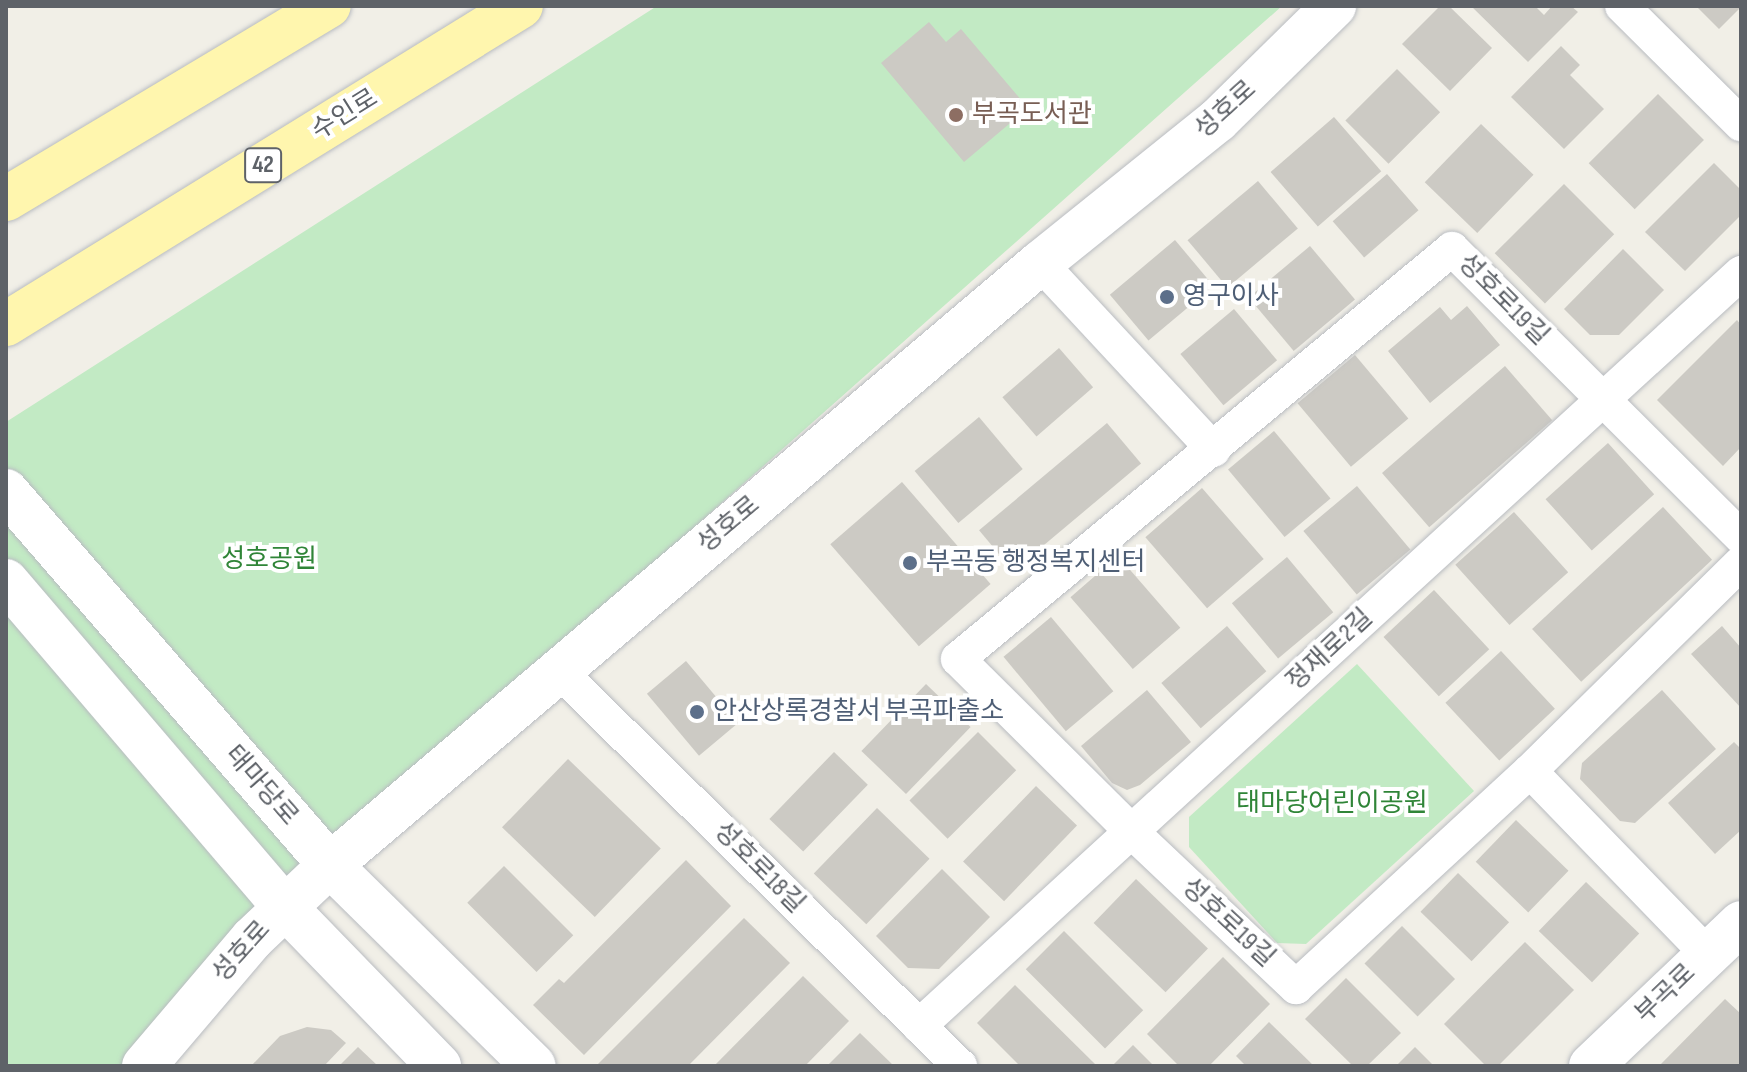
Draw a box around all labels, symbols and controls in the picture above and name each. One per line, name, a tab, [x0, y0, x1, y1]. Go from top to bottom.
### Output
street label: 성호로	[1189, 74, 1263, 146]
street label: 수인로	[306, 83, 384, 147]
place label: 부곡도서관	[972, 99, 1092, 131]
marker: 부곡도서관	[947, 106, 965, 124]
road number: 42	[243, 145, 283, 185]
street label: 성호로19길	[1451, 248, 1555, 352]
place label: 영구이사	[1183, 281, 1279, 313]
marker: 영구이사	[1158, 288, 1176, 306]
street label: 성호로	[691, 490, 767, 560]
park label: 성호공원	[221, 544, 317, 576]
place label: 부곡동 행정복지센터	[926, 547, 1145, 579]
marker: 부곡동 행정복지센터	[901, 554, 919, 572]
street label: 정재로2길	[1280, 602, 1380, 698]
place label: 안산상록경찰서 부곡파출소	[713, 696, 1004, 728]
marker: 안산상록경찰서 부곡파출소	[688, 703, 706, 721]
street label: 태마당로	[218, 740, 304, 832]
park label: 태마당어린이공원	[1236, 788, 1428, 820]
street label: 성호로18길	[707, 816, 811, 920]
street label: 성호로19길	[1175, 872, 1281, 974]
street label: 성호로	[206, 915, 278, 989]
street label: 부곡로	[1629, 958, 1703, 1030]

